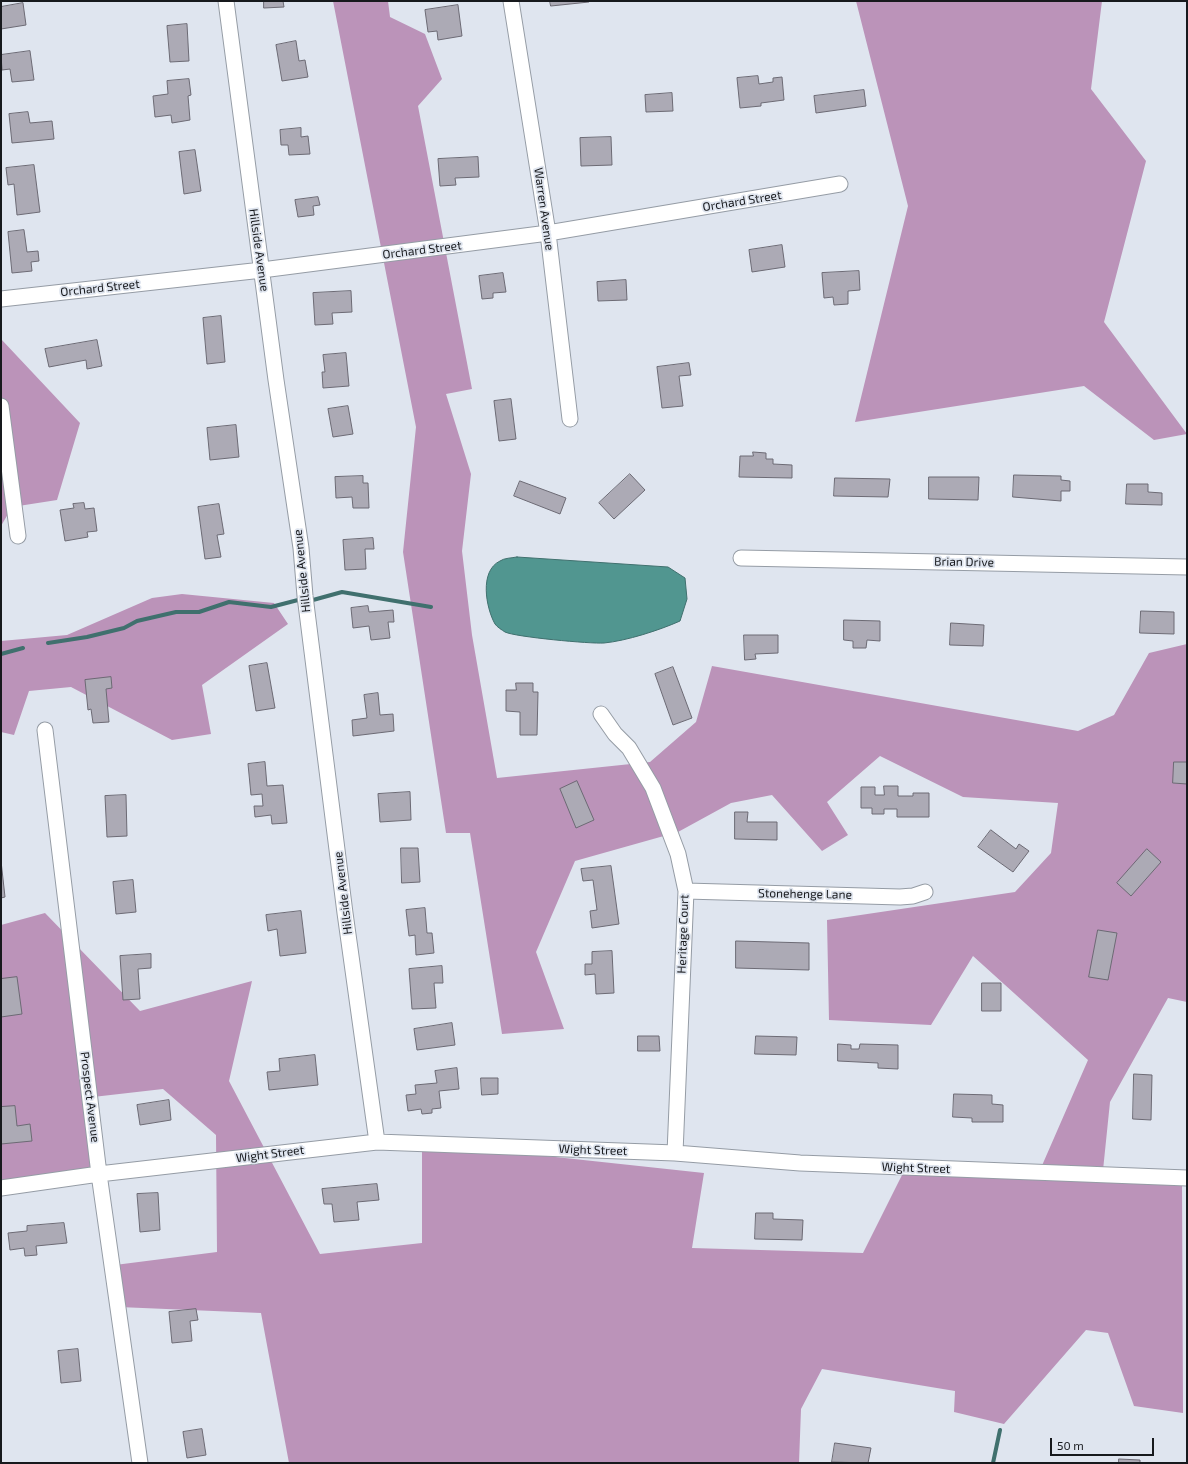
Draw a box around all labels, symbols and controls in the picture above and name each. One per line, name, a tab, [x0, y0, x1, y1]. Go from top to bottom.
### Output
street label: Warren Avenue	[531, 167, 557, 251]
street label: Orchard Street	[702, 188, 782, 214]
street label: Hillside Avenue	[246, 208, 272, 292]
street label: Orchard Street	[382, 238, 462, 262]
street label: Orchard Street	[60, 277, 140, 299]
street label: Hillside Avenue	[290, 529, 314, 613]
street label: Brian Drive	[934, 554, 994, 570]
street label: Hillside Avenue	[331, 851, 355, 935]
street label: Stonehenge Lane	[758, 886, 852, 902]
street label: Heritage Court	[674, 894, 692, 974]
street label: Prospect Avenue	[77, 1051, 103, 1143]
street label: Wight Street	[558, 1142, 628, 1158]
street label: Wight Street	[235, 1143, 305, 1165]
street label: Wight Street	[881, 1160, 951, 1176]
scale bar	[1052, 1430, 1156, 1456]
text: 50 m	[1057, 1438, 1084, 1452]

